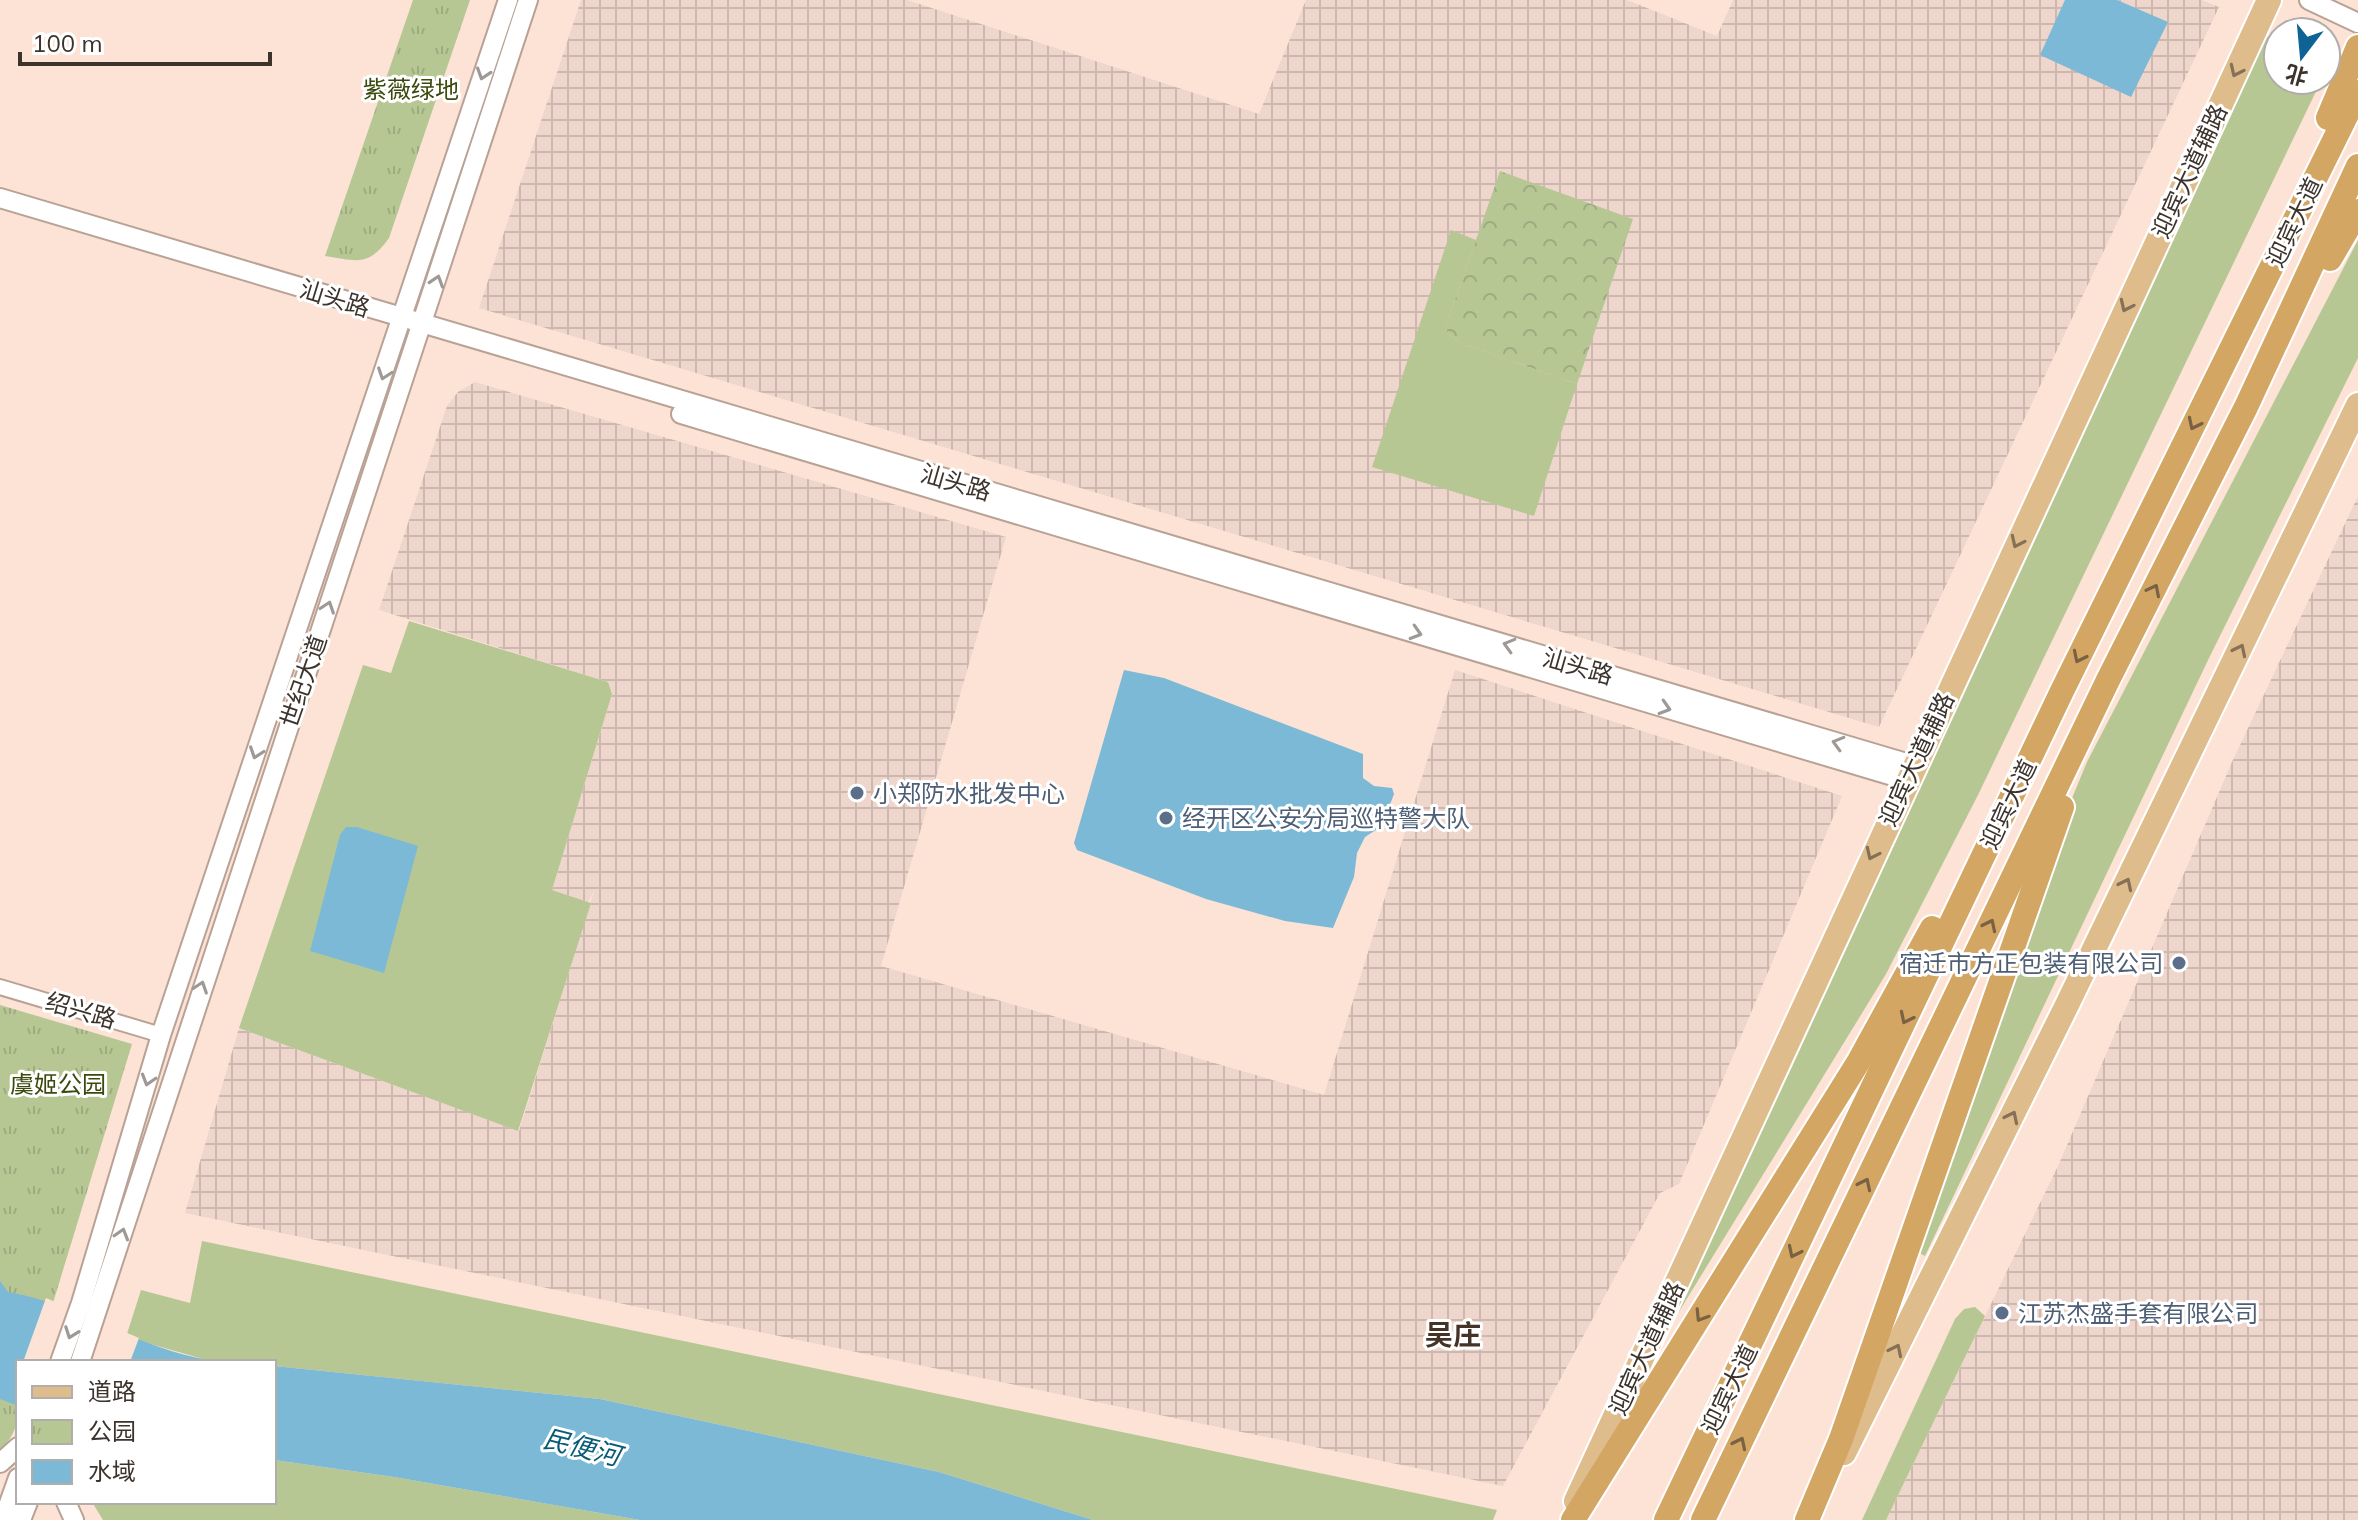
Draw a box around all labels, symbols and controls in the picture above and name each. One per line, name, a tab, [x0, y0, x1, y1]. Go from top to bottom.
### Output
scale bar	[20, 16, 270, 66]
north arrow	[2262, 16, 2342, 96]
text: 100 m	[32, 28, 103, 58]
text: 北	[2282, 59, 2311, 92]
one-way arrow	[2230, 62, 2246, 77]
one-way arrow	[477, 66, 493, 80]
park label: 紫薇绿地	[363, 74, 459, 104]
street label: 迎宾大道辅路	[2145, 99, 2233, 243]
street label: 迎宾大道	[2259, 172, 2329, 272]
street label: 汕头路	[296, 273, 374, 323]
one-way arrow	[428, 275, 444, 288]
one-way arrow	[2120, 298, 2136, 313]
one-way arrow	[378, 366, 394, 380]
one-way arrow	[2188, 416, 2204, 430]
street label: 汕头路	[917, 458, 995, 506]
one-way arrow	[2010, 534, 2026, 548]
one-way arrow	[2144, 584, 2159, 599]
one-way arrow	[319, 601, 335, 615]
one-way arrow	[1409, 624, 1423, 640]
street label: 世纪大道	[273, 631, 333, 731]
one-way arrow	[1502, 638, 1516, 654]
street label: 汕头路	[1539, 642, 1617, 690]
one-way arrow	[2230, 643, 2245, 658]
one-way arrow	[2073, 649, 2089, 663]
street label: 迎宾大道辅路	[1872, 687, 1960, 831]
one-way arrow	[1658, 699, 1672, 715]
one-way arrow	[1832, 736, 1846, 752]
one-way arrow	[250, 745, 266, 759]
street label: 迎宾大道	[1973, 754, 2043, 854]
place label: 小郑防水批发中心	[873, 778, 1065, 808]
marker: 小郑防水批发中心	[848, 784, 866, 802]
place label: 经开区公安分局巡特警大队	[1182, 803, 1470, 833]
marker: 经开区公安分局巡特警大队	[1157, 809, 1175, 827]
one-way arrow	[1866, 846, 1882, 860]
one-way arrow	[2116, 877, 2132, 892]
one-way arrow	[1980, 918, 1996, 933]
place label: 宿迁市方正包装有限公司	[1899, 948, 2163, 978]
marker: 宿迁市方正包装有限公司	[2170, 954, 2188, 972]
one-way arrow	[192, 980, 208, 994]
street label: 绍兴路	[42, 986, 120, 1034]
one-way arrow	[1900, 1009, 1916, 1024]
park label: 虞姬公园	[10, 1069, 106, 1099]
one-way arrow	[141, 1072, 157, 1086]
one-way arrow	[2002, 1111, 2017, 1126]
one-way arrow	[1855, 1178, 1871, 1192]
one-way arrow	[113, 1228, 129, 1242]
one-way arrow	[1788, 1244, 1804, 1259]
street label: 迎宾大道辅路	[1602, 1276, 1690, 1420]
place label: 江苏杰盛手套有限公司	[2018, 1298, 2258, 1328]
marker: 江苏杰盛手套有限公司	[1993, 1304, 2011, 1322]
one-way arrow	[1695, 1307, 1710, 1322]
district label: 吴庄	[1425, 1317, 1481, 1352]
one-way arrow	[64, 1325, 81, 1339]
street label: 迎宾大道	[1694, 1339, 1764, 1439]
one-way arrow	[1886, 1343, 1902, 1358]
legend	[16, 1360, 276, 1504]
text: 道路	[88, 1376, 136, 1406]
text: 公园	[88, 1416, 136, 1446]
water label: 民便河	[540, 1422, 629, 1474]
one-way arrow	[1730, 1437, 1746, 1452]
text: 水域	[88, 1456, 136, 1486]

